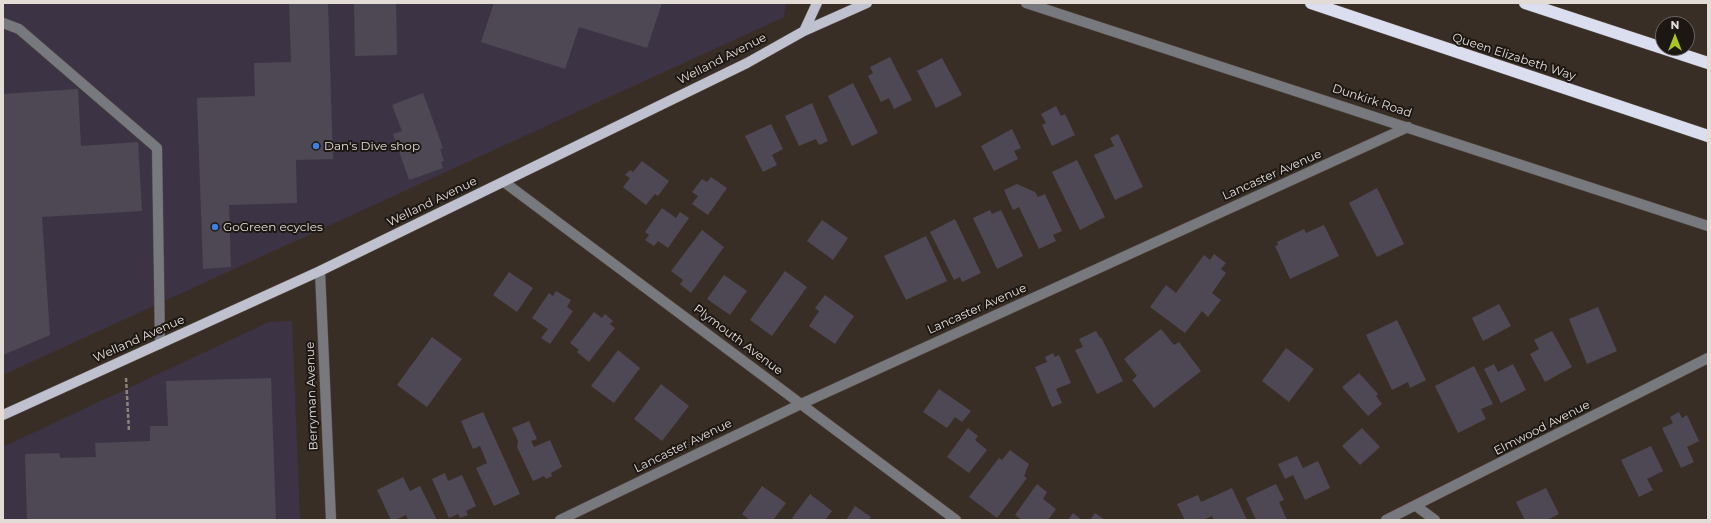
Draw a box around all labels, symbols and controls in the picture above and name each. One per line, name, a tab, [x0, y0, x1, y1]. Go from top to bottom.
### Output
north arrow	[1655, 16, 1695, 56]
text: N	[1671, 18, 1679, 32]
street label: Welland Avenue	[675, 30, 769, 88]
street label: Queen Elizabeth Way	[1450, 30, 1578, 84]
street label: Dunkirk Road	[1330, 81, 1414, 121]
place label: Dan's Dive shop	[324, 139, 420, 153]
marker: Dan's Dive shop	[311, 141, 321, 151]
street label: Lancaster Avenue	[1220, 147, 1324, 203]
street label: Welland Avenue	[385, 174, 479, 230]
place label: GoGreen ecycles	[223, 220, 323, 234]
marker: GoGreen ecycles	[210, 222, 220, 232]
street label: Lancaster Avenue	[925, 281, 1029, 337]
street label: Plymouth Avenue	[691, 302, 785, 378]
street label: Welland Avenue	[91, 312, 187, 366]
street label: Berryman Avenue	[303, 341, 321, 451]
street label: Elmwood Avenue	[1492, 398, 1592, 458]
street label: Lancaster Avenue	[632, 416, 734, 476]

